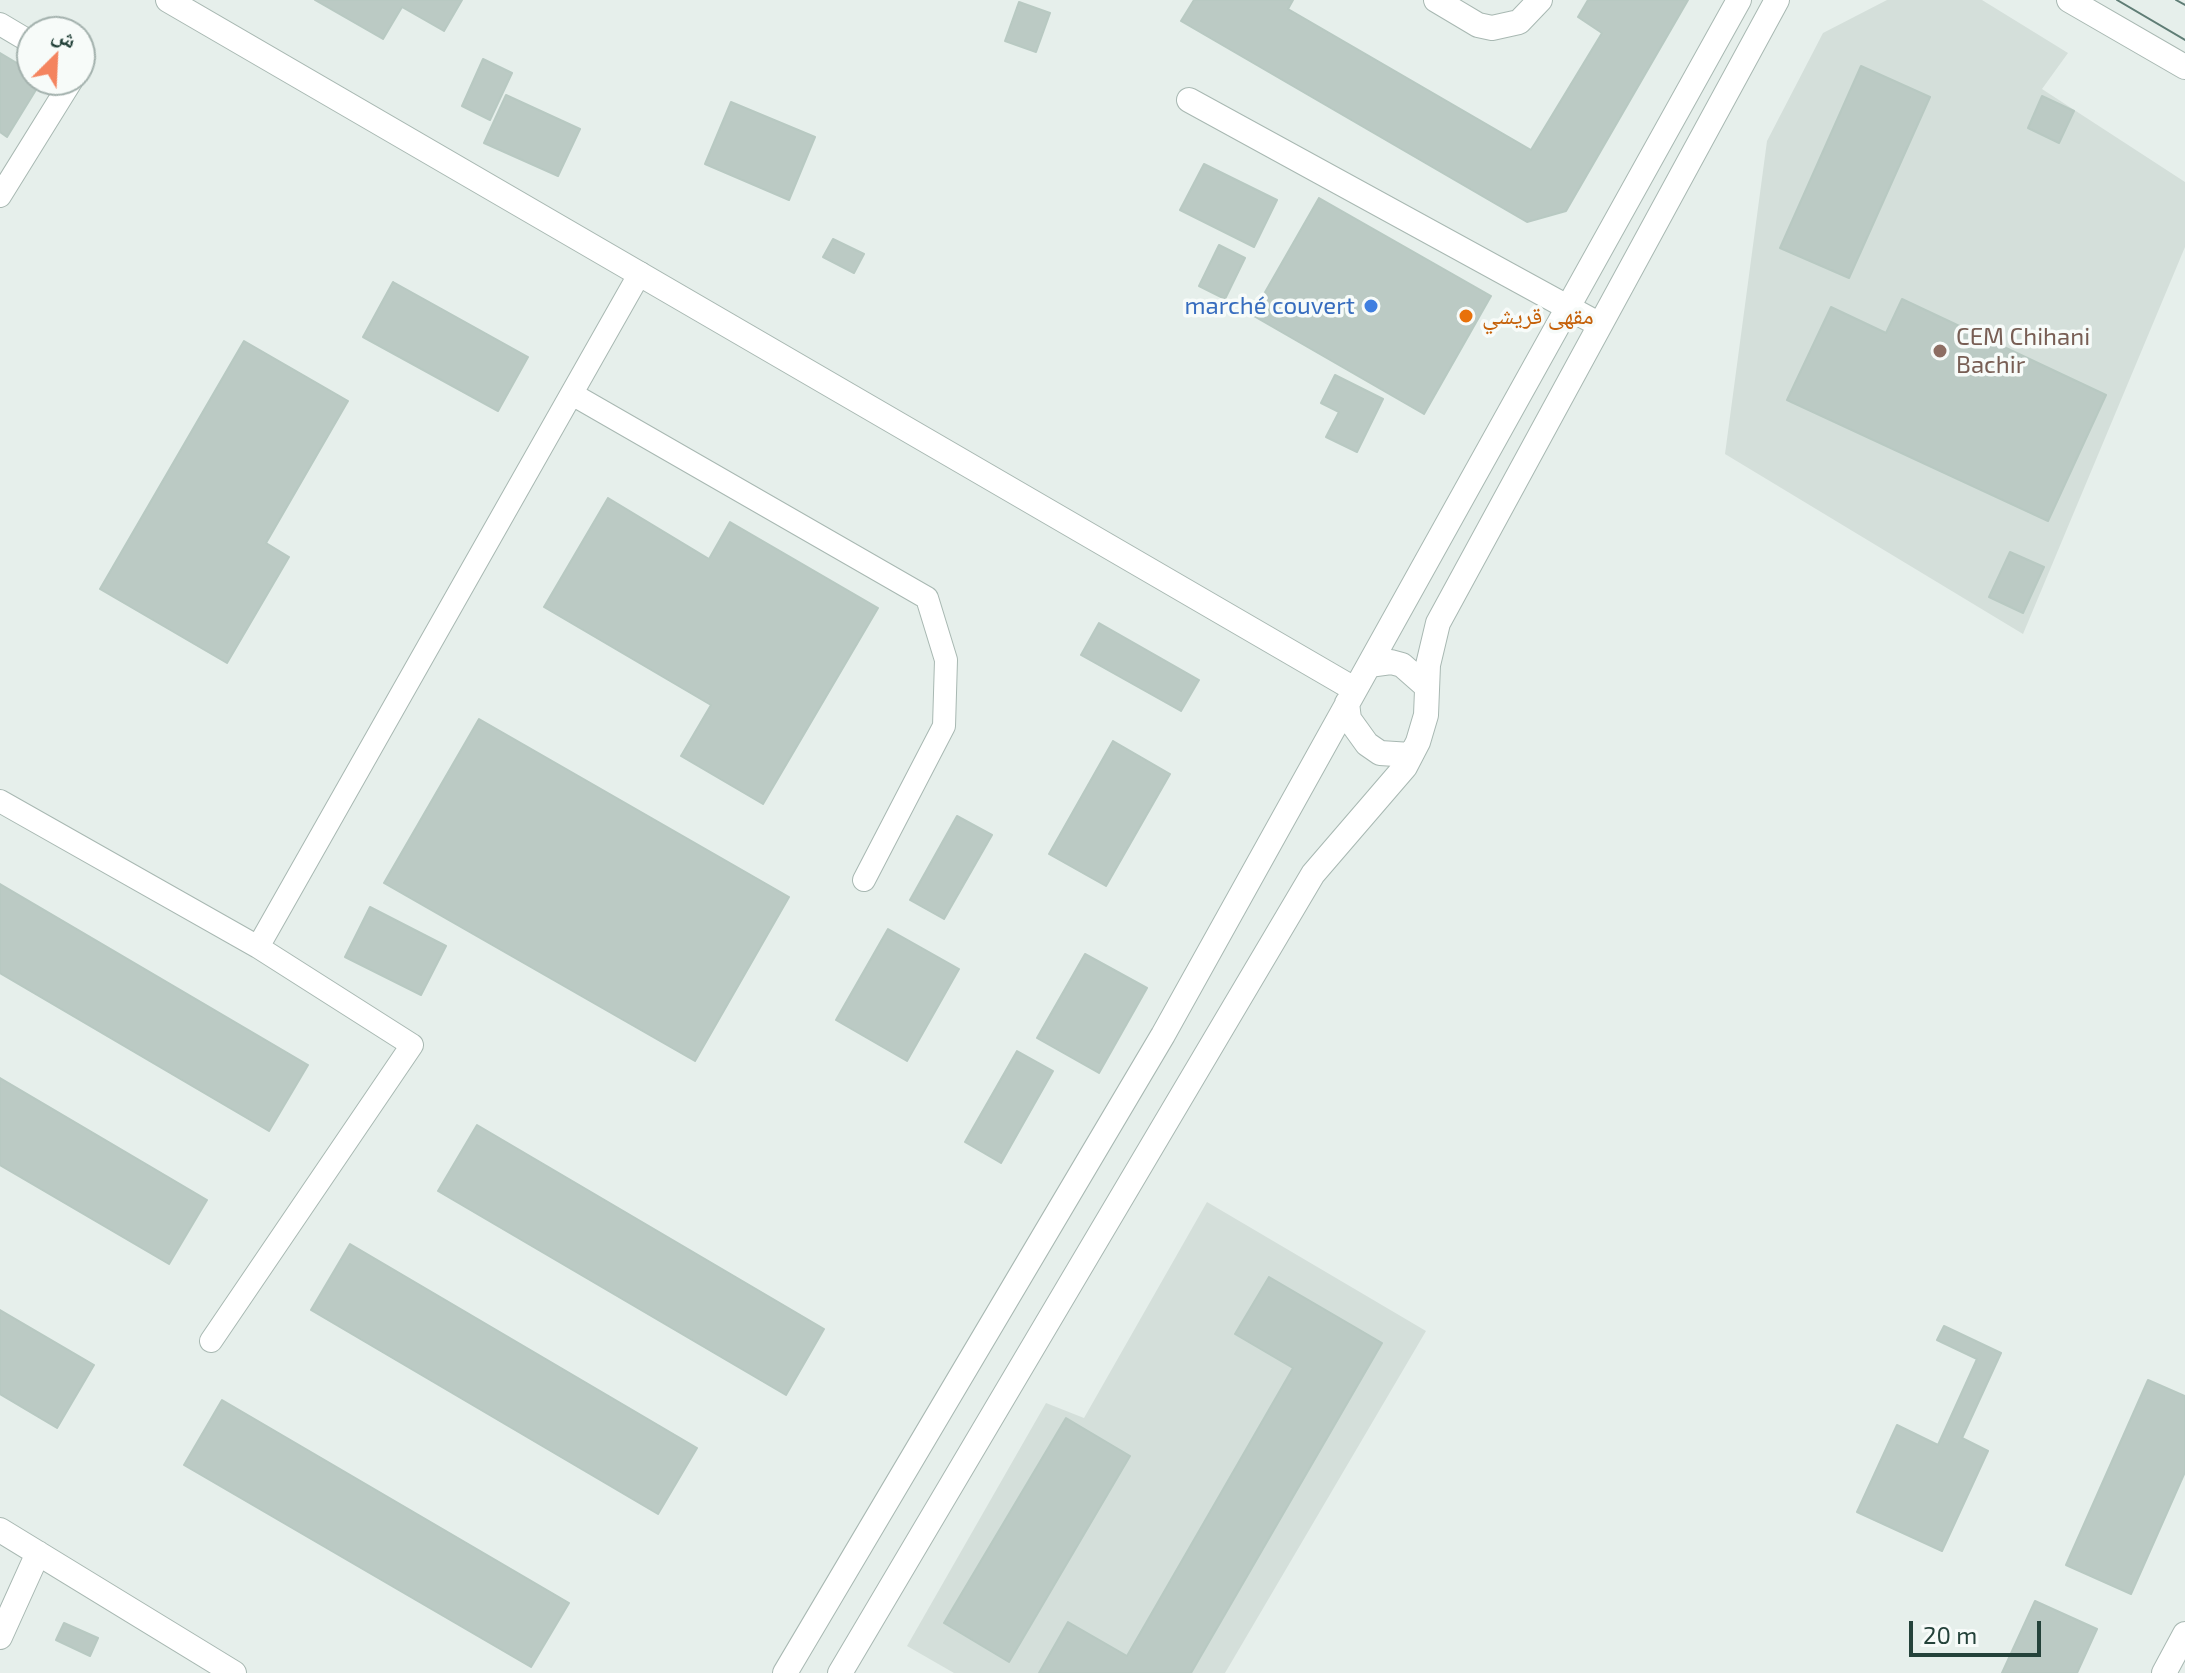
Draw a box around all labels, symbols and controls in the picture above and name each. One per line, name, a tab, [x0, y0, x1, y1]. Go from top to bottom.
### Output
north arrow	[16, 16, 96, 96]
text: ش	[49, 19, 81, 53]
place label: marché couvert	[1184, 292, 1355, 320]
marker: marché couvert	[1362, 297, 1380, 315]
place label: مقهى قريشي	[1482, 302, 1594, 330]
marker: مقهى قريشي	[1457, 307, 1475, 325]
place label: CEM Chihani Bachir	[1956, 323, 2090, 379]
marker: CEM Chihani Bachir	[1931, 342, 1949, 360]
scale bar	[1913, 1605, 2045, 1655]
text: 20 m	[1923, 1620, 1977, 1649]

